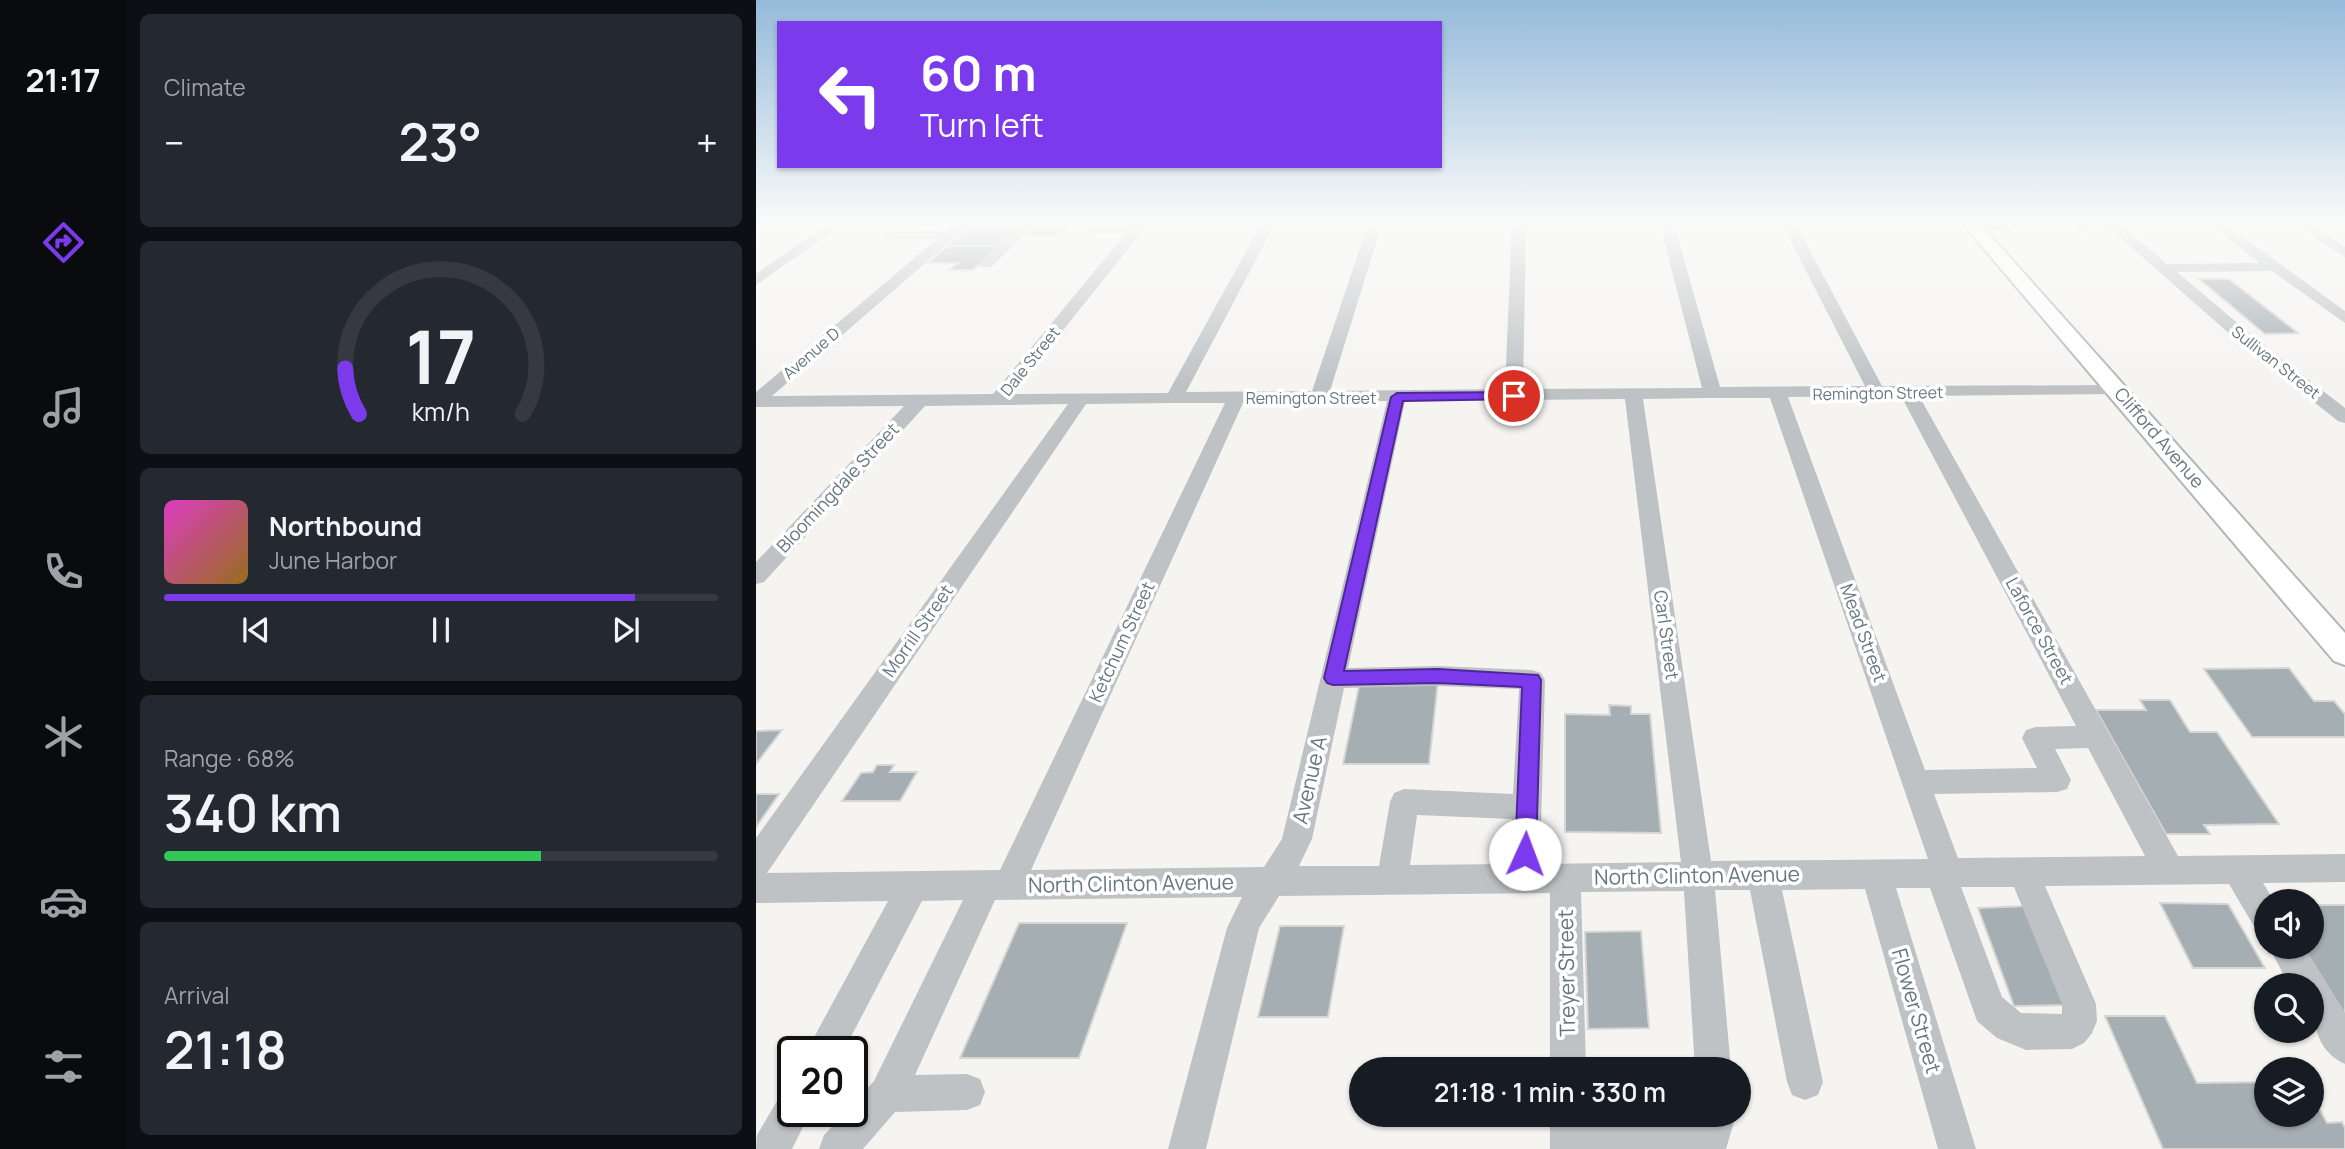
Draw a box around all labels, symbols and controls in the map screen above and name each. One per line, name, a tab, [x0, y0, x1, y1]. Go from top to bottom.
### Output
text: 60 m	[920, 39, 1037, 106]
icon: left	[805, 49, 896, 140]
text: 21:17	[25, 58, 101, 102]
text: Climate	[164, 71, 246, 103]
text: Turn left	[920, 103, 1044, 147]
text: 23°	[398, 106, 482, 177]
text: −	[164, 116, 185, 168]
text: +	[696, 116, 718, 168]
icon: directions	[39, 218, 88, 267]
text: 17	[406, 306, 476, 406]
street label: Sullivan Street	[2227, 320, 2325, 404]
street label: Avenue D	[778, 322, 844, 384]
street label: Dale Street	[995, 322, 1065, 400]
pin	[1484, 366, 1544, 426]
icon: arrive	[1495, 377, 1533, 415]
street label: Remington Street	[1812, 381, 1944, 405]
street label: Clifford Avenue	[2109, 382, 2210, 493]
icon: music	[39, 383, 88, 432]
street label: Remington Street	[1246, 387, 1376, 409]
text: km/h	[412, 393, 470, 428]
street label: Bloomingdale Street	[771, 417, 904, 557]
text: Northbound	[269, 508, 422, 544]
text: June Harbor	[269, 544, 397, 576]
icon: phone	[39, 547, 88, 596]
street label: Laforce Street	[2001, 573, 2079, 688]
street label: Ketchum Street	[1083, 577, 1160, 706]
street label: Morrill Street	[876, 579, 958, 681]
street label: Mead Street	[1835, 580, 1893, 685]
street label: Carl Street	[1649, 589, 1685, 681]
icon: previous	[237, 611, 275, 649]
icon: pause	[422, 611, 460, 649]
icon: next	[607, 611, 645, 649]
icon: climate	[39, 712, 88, 761]
street label: Avenue A	[1285, 733, 1333, 826]
text: Range · 68%	[164, 742, 295, 774]
text: 340 km	[164, 777, 342, 848]
position arrow	[1488, 817, 1562, 891]
street label: North Clinton Avenue	[1594, 859, 1800, 891]
street label: North Clinton Avenue	[1028, 867, 1234, 899]
icon: car	[39, 877, 88, 926]
map controls	[2254, 889, 2324, 1127]
button: sound	[2254, 889, 2324, 959]
street label: Treyer Street	[1551, 909, 1581, 1037]
street label: Flower Street	[1886, 945, 1948, 1077]
button: search	[2254, 973, 2324, 1043]
text: Arrival	[164, 979, 230, 1011]
text: 21:18	[164, 1014, 287, 1085]
speed limit sign: 20	[777, 1036, 868, 1127]
icon: filters	[39, 1042, 88, 1091]
button: layers	[2254, 1057, 2324, 1127]
text: 21:18 · 1 min · 330 m	[1434, 1074, 1666, 1110]

